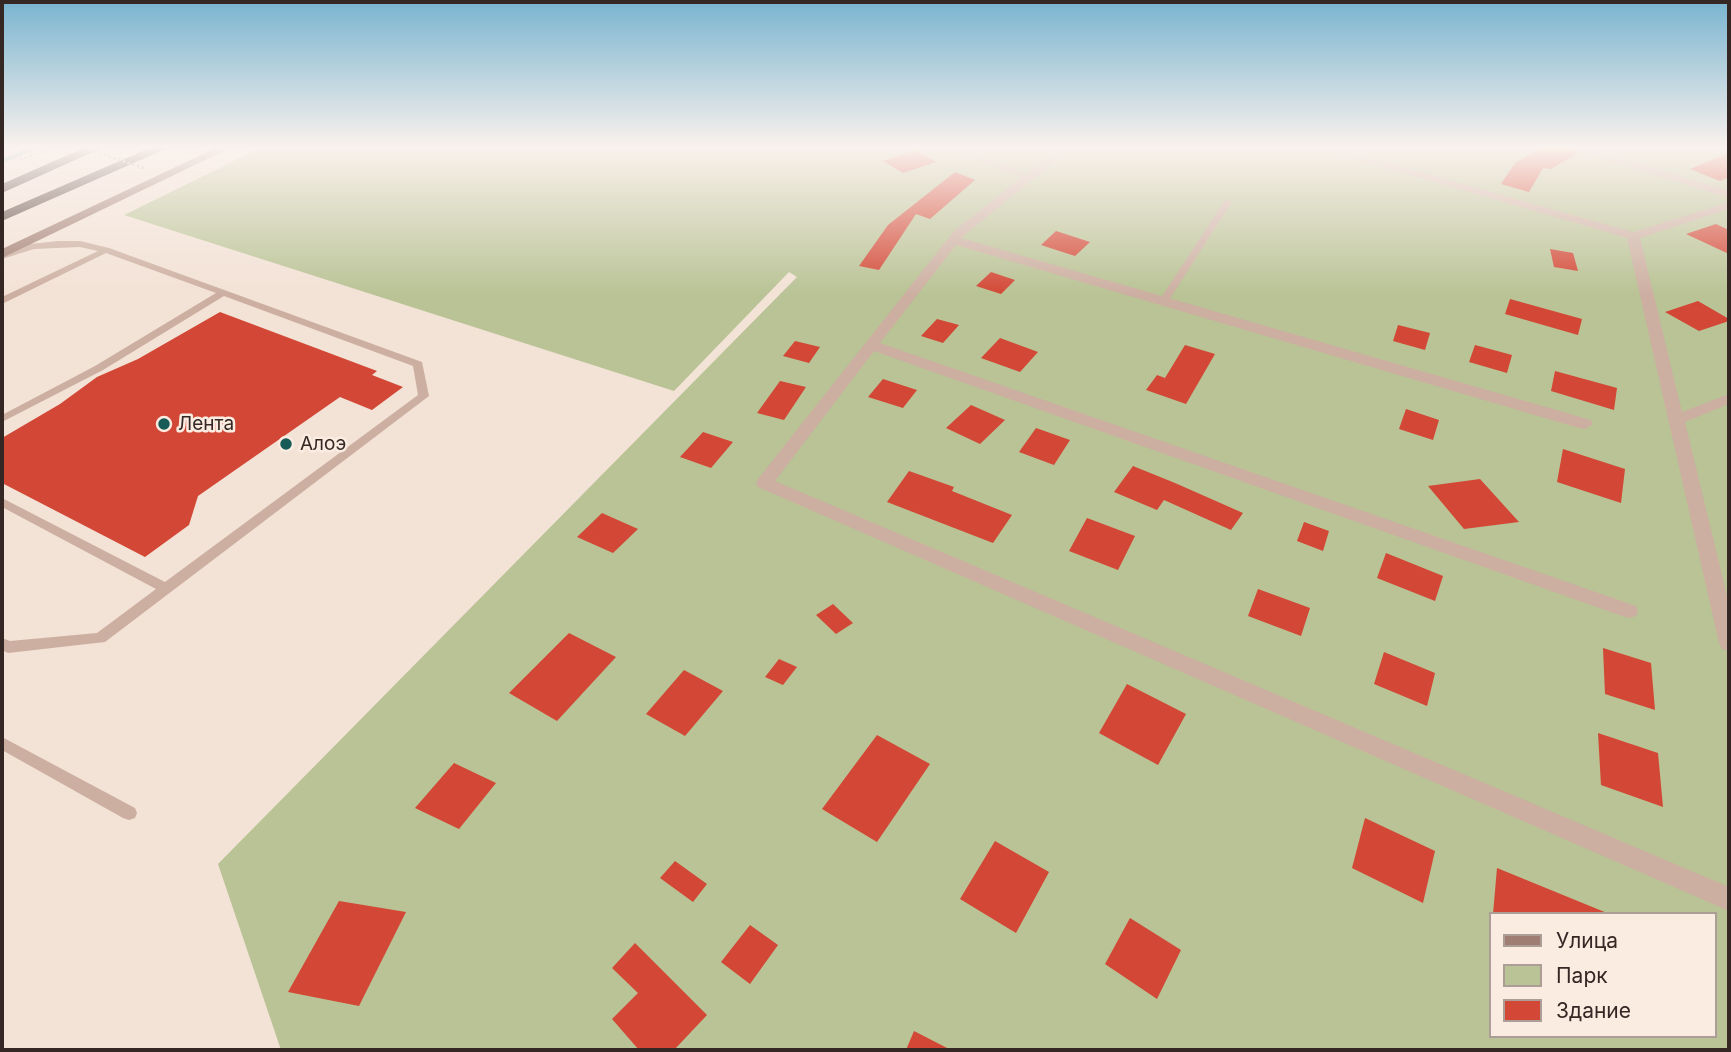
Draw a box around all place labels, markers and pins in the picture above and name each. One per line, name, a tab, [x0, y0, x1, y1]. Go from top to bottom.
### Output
place label: Лента	[178, 413, 234, 435]
marker: Лента	[156, 416, 172, 432]
place label: Алоэ	[300, 433, 346, 455]
marker: Алоэ	[278, 436, 294, 452]

